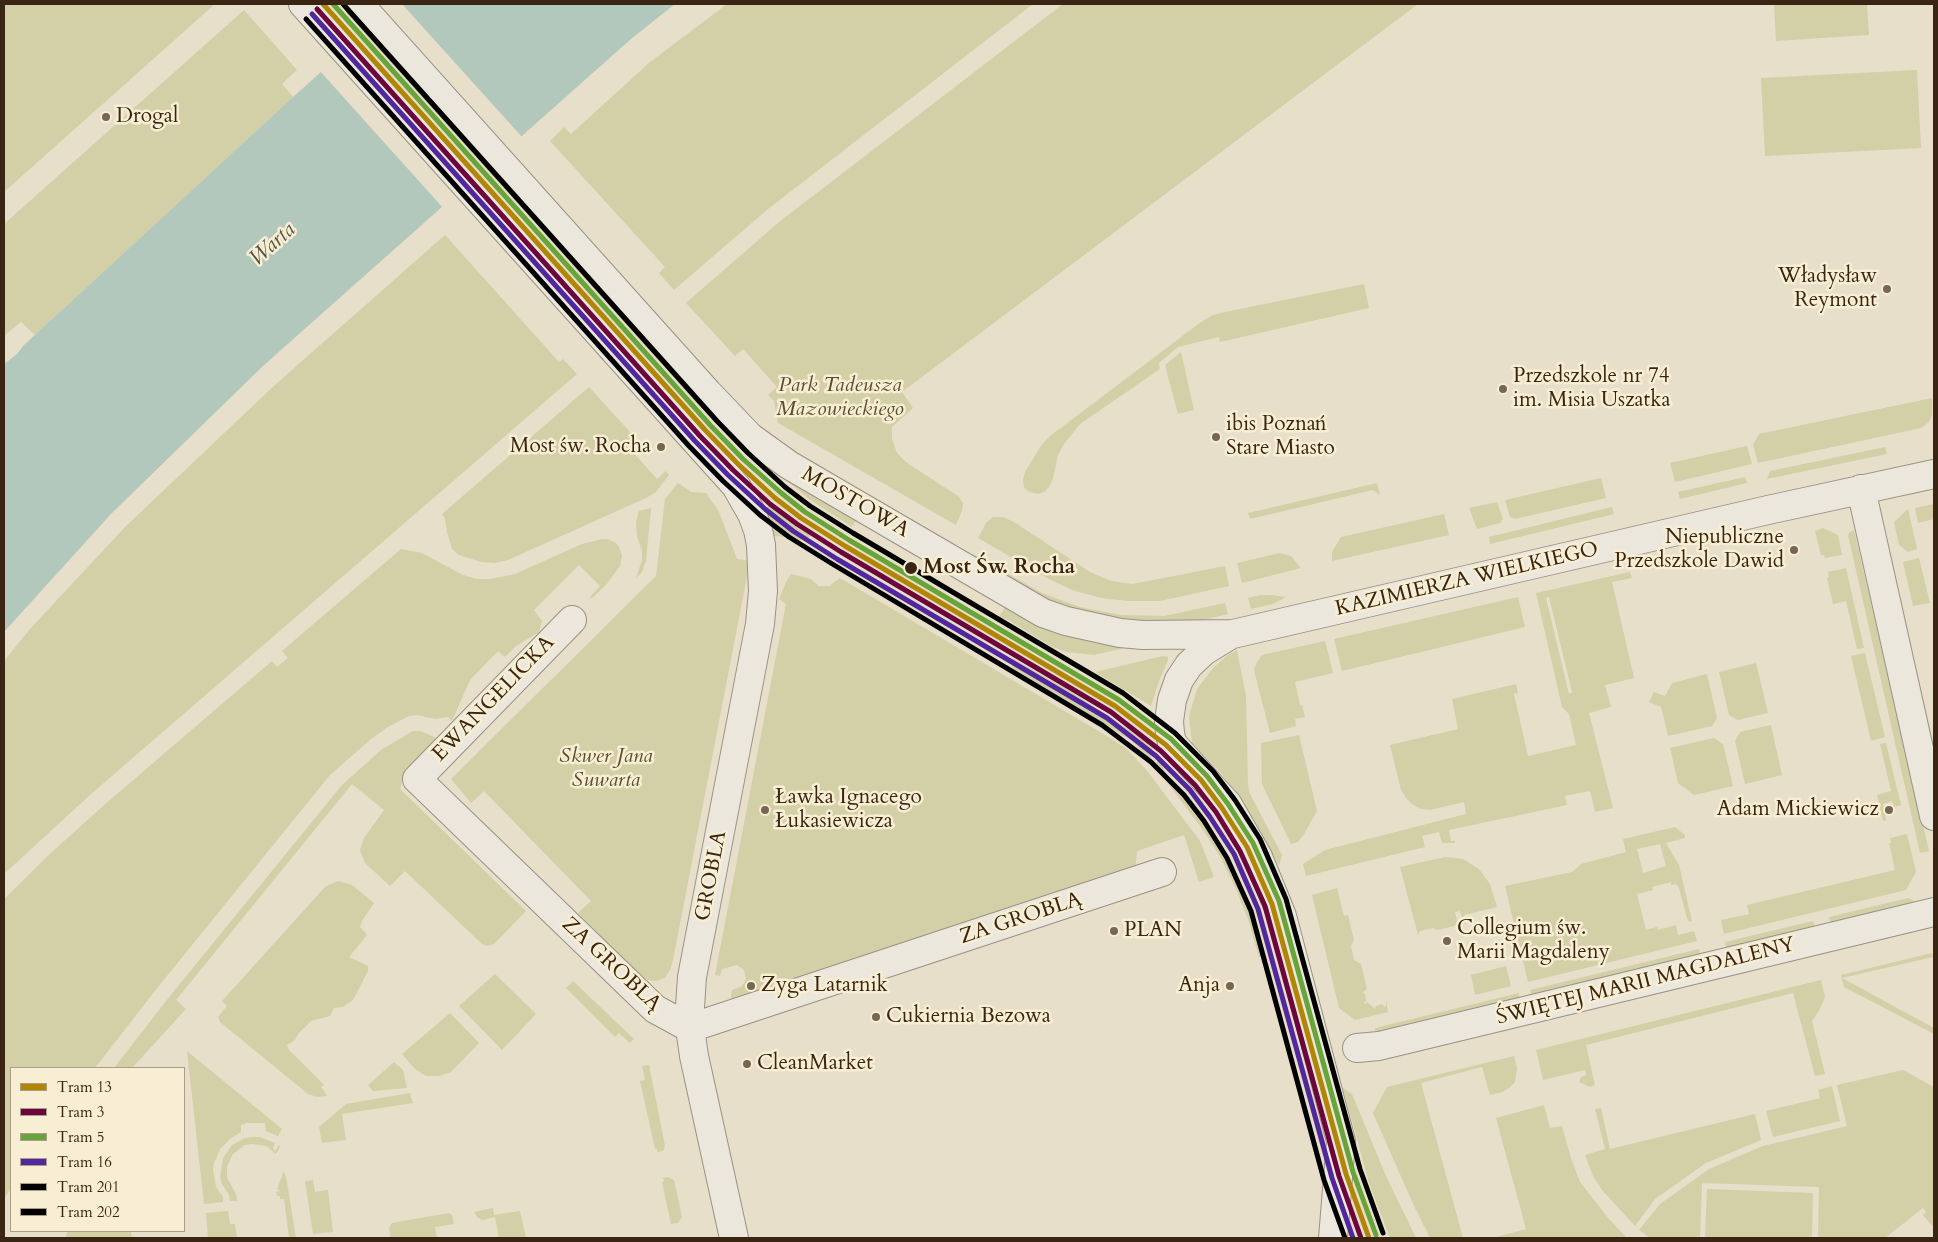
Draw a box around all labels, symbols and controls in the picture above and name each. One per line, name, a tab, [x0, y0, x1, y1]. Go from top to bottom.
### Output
place label: Drogal	[116, 104, 178, 130]
marker: Drogal	[100, 111, 112, 123]
water label: Warta	[245, 218, 301, 272]
place label: Władysław Reymont	[1778, 264, 1877, 314]
marker: Władysław Reymont	[1881, 283, 1893, 295]
place label: Przedszkole nr 74 im. Misia Uszatka	[1513, 364, 1671, 414]
park label: Park Tadeusza Mazowieckiego	[776, 373, 904, 423]
marker: Przedszkole nr 74 im. Misia Uszatka	[1497, 383, 1509, 395]
place label: ibis Poznań Stare Miasto	[1226, 412, 1335, 462]
marker: ibis Poznań Stare Miasto	[1210, 431, 1222, 443]
place label: Most św. Rocha	[510, 434, 651, 460]
marker: Most św. Rocha	[655, 441, 667, 453]
street label: MOSTOWA	[797, 462, 913, 544]
place label: Niepubliczne Przedszkole Dawid	[1614, 525, 1784, 575]
street label: KAZIMIERZA WIELKIEGO	[1333, 537, 1601, 623]
marker: Niepubliczne Przedszkole Dawid	[1788, 544, 1800, 556]
place label: Most Św. Rocha	[923, 555, 1075, 581]
marker: Most Św. Rocha	[903, 560, 919, 576]
street label: EWANGELICKA	[428, 631, 560, 767]
park label: Skwer Jana Suwarta	[559, 744, 653, 794]
place label: Ławka Ignacego Łukasiewicza	[775, 785, 922, 835]
place label: Adam Mickiewicz	[1717, 797, 1879, 823]
marker: Ławka Ignacego Łukasiewicza	[759, 804, 771, 816]
marker: Adam Mickiewicz	[1883, 804, 1895, 816]
street label: GROBLA	[691, 829, 733, 923]
street label: ZA GROBLĄ	[957, 887, 1085, 951]
street label: ZA GROBLĄ	[556, 913, 666, 1017]
place label: Collegium św. Marii Magdaleny	[1457, 916, 1610, 966]
place label: PLAN	[1124, 918, 1182, 944]
marker: PLAN	[1108, 925, 1120, 937]
street label: ŚWIĘTEJ MARII MAGDALENY	[1494, 933, 1798, 1031]
marker: Collegium św. Marii Magdaleny	[1441, 935, 1453, 947]
place label: Zyga Latarnik	[761, 973, 888, 999]
place label: Anja	[1178, 973, 1220, 999]
marker: Zyga Latarnik	[745, 980, 757, 992]
marker: Anja	[1224, 980, 1236, 992]
place label: Cukiernia Bezowa	[886, 1004, 1051, 1030]
marker: Cukiernia Bezowa	[870, 1011, 882, 1023]
place label: CleanMarket	[757, 1051, 873, 1077]
marker: CleanMarket	[741, 1058, 753, 1070]
legend	[10, 1067, 185, 1232]
text: Tram 13	[57, 1077, 112, 1097]
text: Tram 3	[57, 1102, 104, 1122]
text: Tram 5	[57, 1127, 104, 1147]
text: Tram 16	[57, 1152, 112, 1172]
text: Tram 201	[57, 1177, 120, 1197]
text: Tram 202	[57, 1202, 120, 1222]

